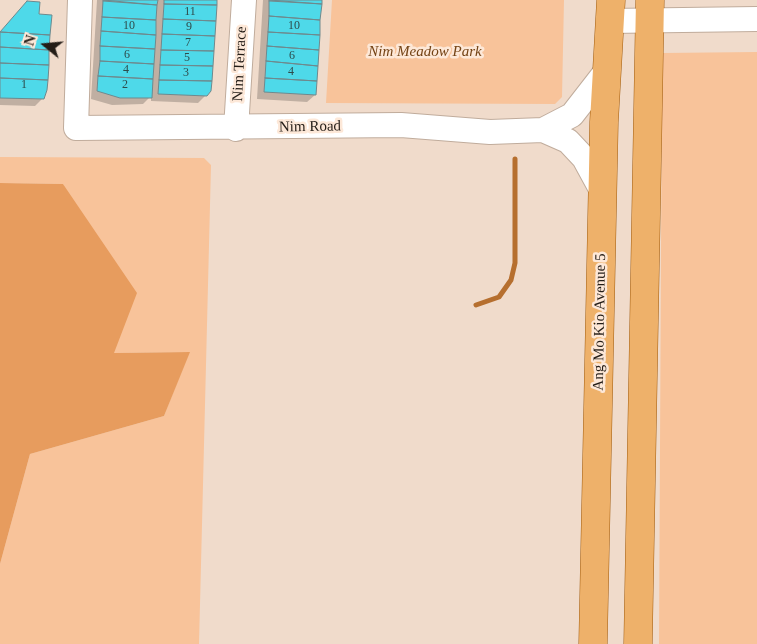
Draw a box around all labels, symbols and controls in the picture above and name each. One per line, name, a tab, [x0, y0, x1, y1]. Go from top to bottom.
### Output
house number: 11	[184, 5, 196, 19]
house number: 10	[123, 19, 135, 33]
house number: 10	[288, 19, 300, 33]
north arrow	[20, 20, 70, 70]
house number: 9	[186, 20, 192, 34]
street label: Nim Terrace	[229, 26, 251, 102]
text: N	[22, 33, 39, 48]
house number: 7	[185, 36, 191, 50]
park label: Nim Meadow Park	[368, 43, 482, 61]
house number: 6	[124, 48, 130, 62]
house number: 6	[289, 49, 295, 63]
house number: 5	[184, 51, 190, 65]
house number: 4	[123, 63, 129, 77]
house number: 4	[288, 65, 294, 79]
house number: 3	[183, 66, 189, 80]
house number: 1	[21, 78, 27, 92]
house number: 2	[122, 78, 128, 92]
street label: Nim Road	[279, 117, 341, 137]
street label: Ang Mo Kio Avenue 5	[590, 253, 610, 391]

